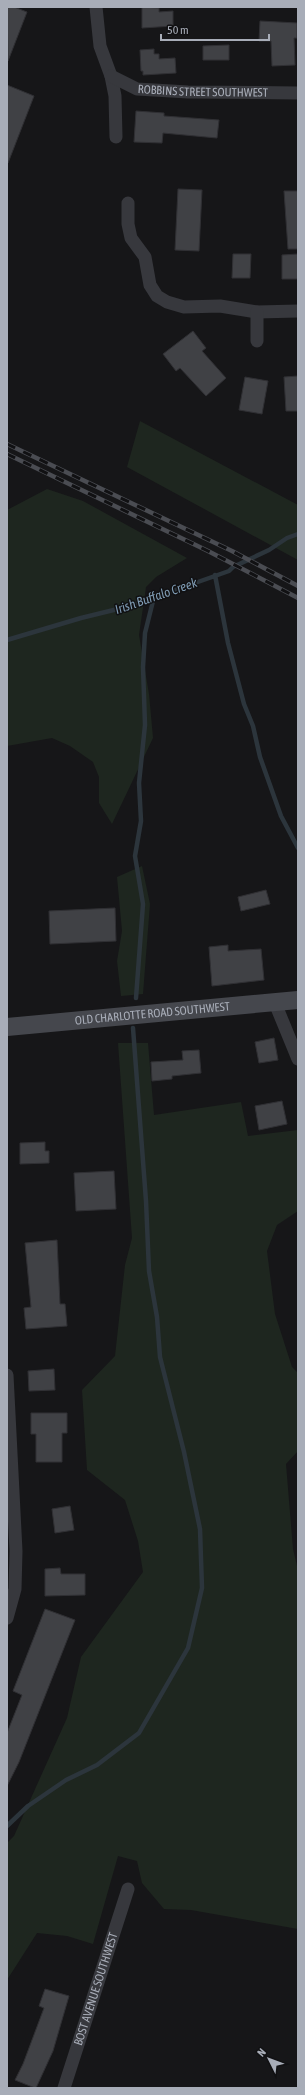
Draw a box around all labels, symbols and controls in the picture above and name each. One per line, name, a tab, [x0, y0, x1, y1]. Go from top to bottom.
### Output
scale bar	[161, 16, 269, 42]
text: 50 m	[167, 23, 189, 37]
street label: ROBBINS STREET SOUTHWEST	[137, 82, 269, 100]
water label: Irish Buffalo Creek	[113, 575, 199, 617]
street label: OLD CHARLOTTE ROAD SOUTHWEST	[74, 999, 231, 1028]
street label: BOST AVENUE SOUTHWEST	[71, 1930, 121, 2047]
north arrow	[249, 2039, 289, 2079]
text: N	[255, 2046, 268, 2059]

